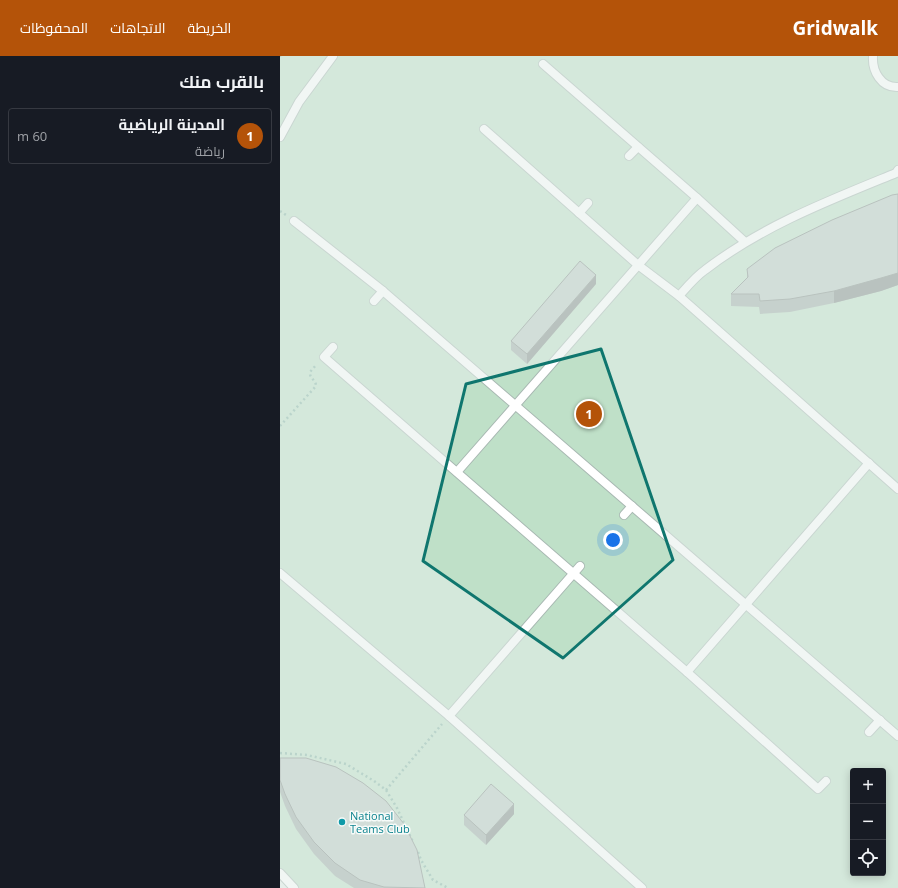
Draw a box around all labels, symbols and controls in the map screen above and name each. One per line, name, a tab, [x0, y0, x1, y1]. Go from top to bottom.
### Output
text: Gridwalk	[792, 15, 878, 41]
text: المحفوظات	[20, 18, 88, 37]
text: الاتجاهات	[110, 18, 166, 37]
text: الخريطة	[188, 18, 231, 37]
text: بالقرب منك	[179, 70, 264, 93]
text: المدينة الرياضية	[118, 114, 225, 134]
text: 60 m	[17, 127, 47, 145]
text: 1	[246, 127, 254, 145]
text: رياضة	[195, 142, 225, 160]
pin: 1	[576, 399, 602, 429]
your location	[603, 530, 623, 550]
map controls	[850, 768, 886, 876]
button: +	[850, 768, 886, 804]
button: −	[850, 804, 886, 840]
place label: National Teams Club	[350, 808, 410, 836]
marker: National Teams Club	[337, 817, 347, 827]
button: locate	[850, 840, 886, 876]

